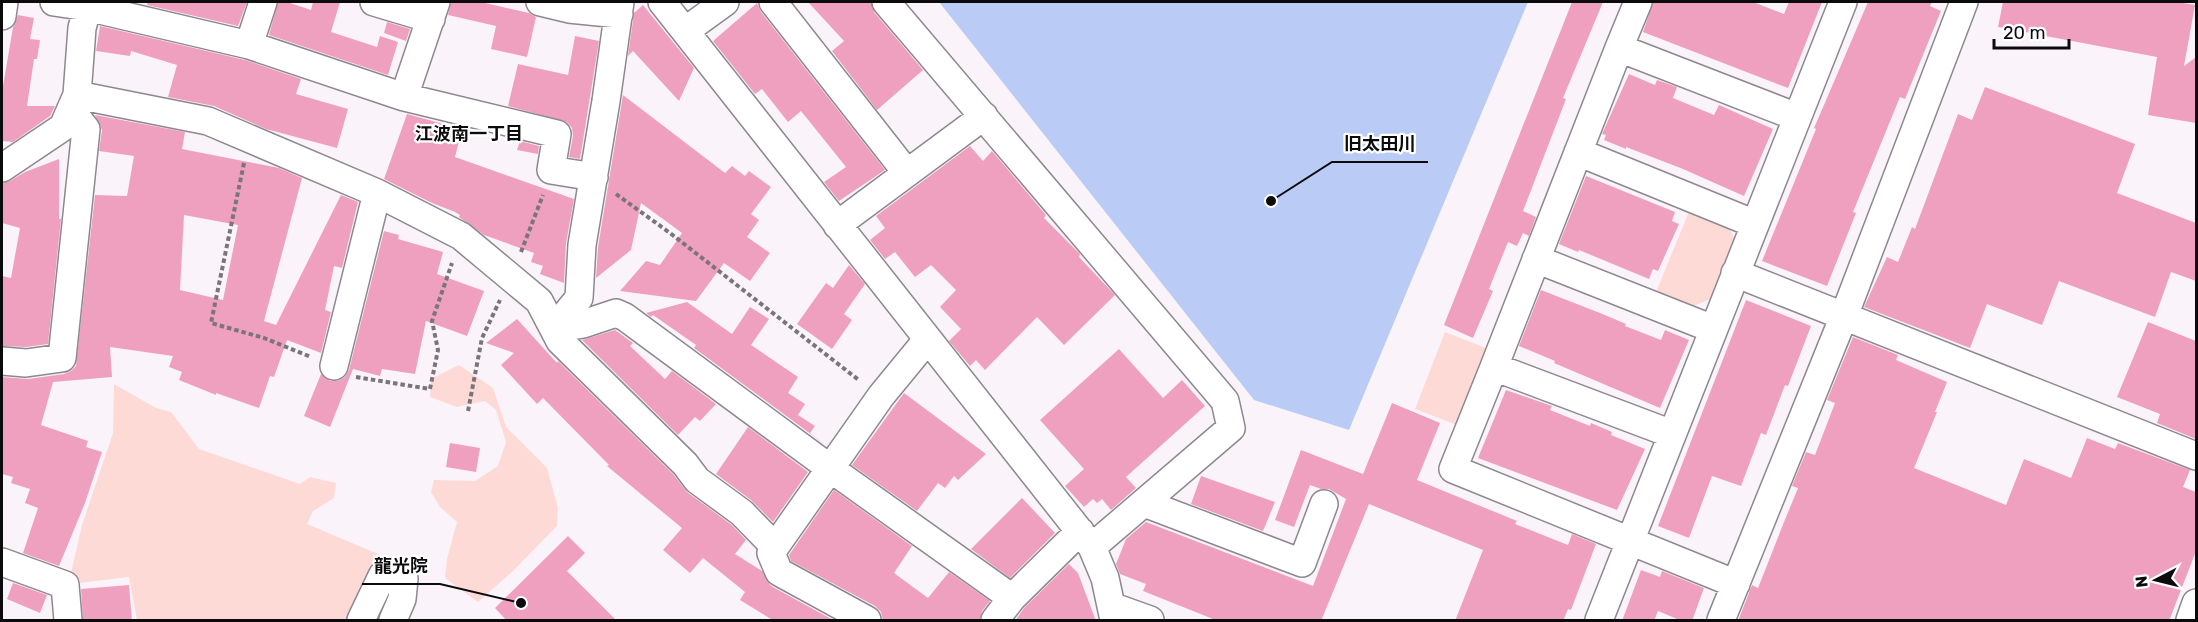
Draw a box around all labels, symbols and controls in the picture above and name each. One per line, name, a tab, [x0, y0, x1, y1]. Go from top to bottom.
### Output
scale bar	[1994, 12, 2069, 50]
text: 20 m	[2003, 22, 2045, 44]
district label: 江波南一丁目	[415, 123, 523, 145]
callout: 旧太田川	[1332, 126, 1428, 162]
text: 旧太田川	[1344, 133, 1416, 155]
callout: 龍光院	[362, 548, 440, 584]
north arrow	[2126, 550, 2186, 610]
text: 龍光院	[374, 555, 428, 577]
text: N	[2131, 575, 2152, 589]

